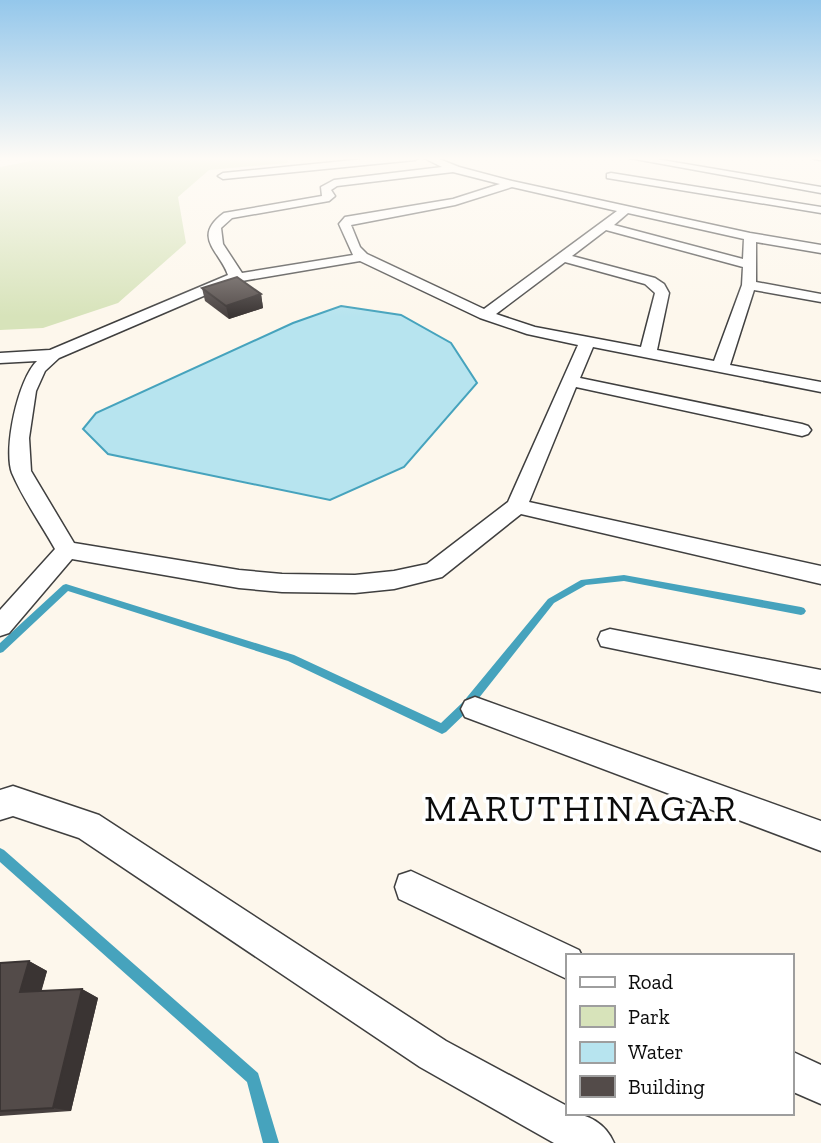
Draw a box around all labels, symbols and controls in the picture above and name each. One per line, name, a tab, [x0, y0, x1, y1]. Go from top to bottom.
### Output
district label: MARUTHINAGAR	[424, 786, 738, 830]
legend	[566, 954, 793, 1115]
text: Road	[628, 969, 674, 994]
text: Park	[628, 1004, 670, 1029]
text: Water	[628, 1039, 683, 1064]
text: Building	[628, 1074, 705, 1099]

